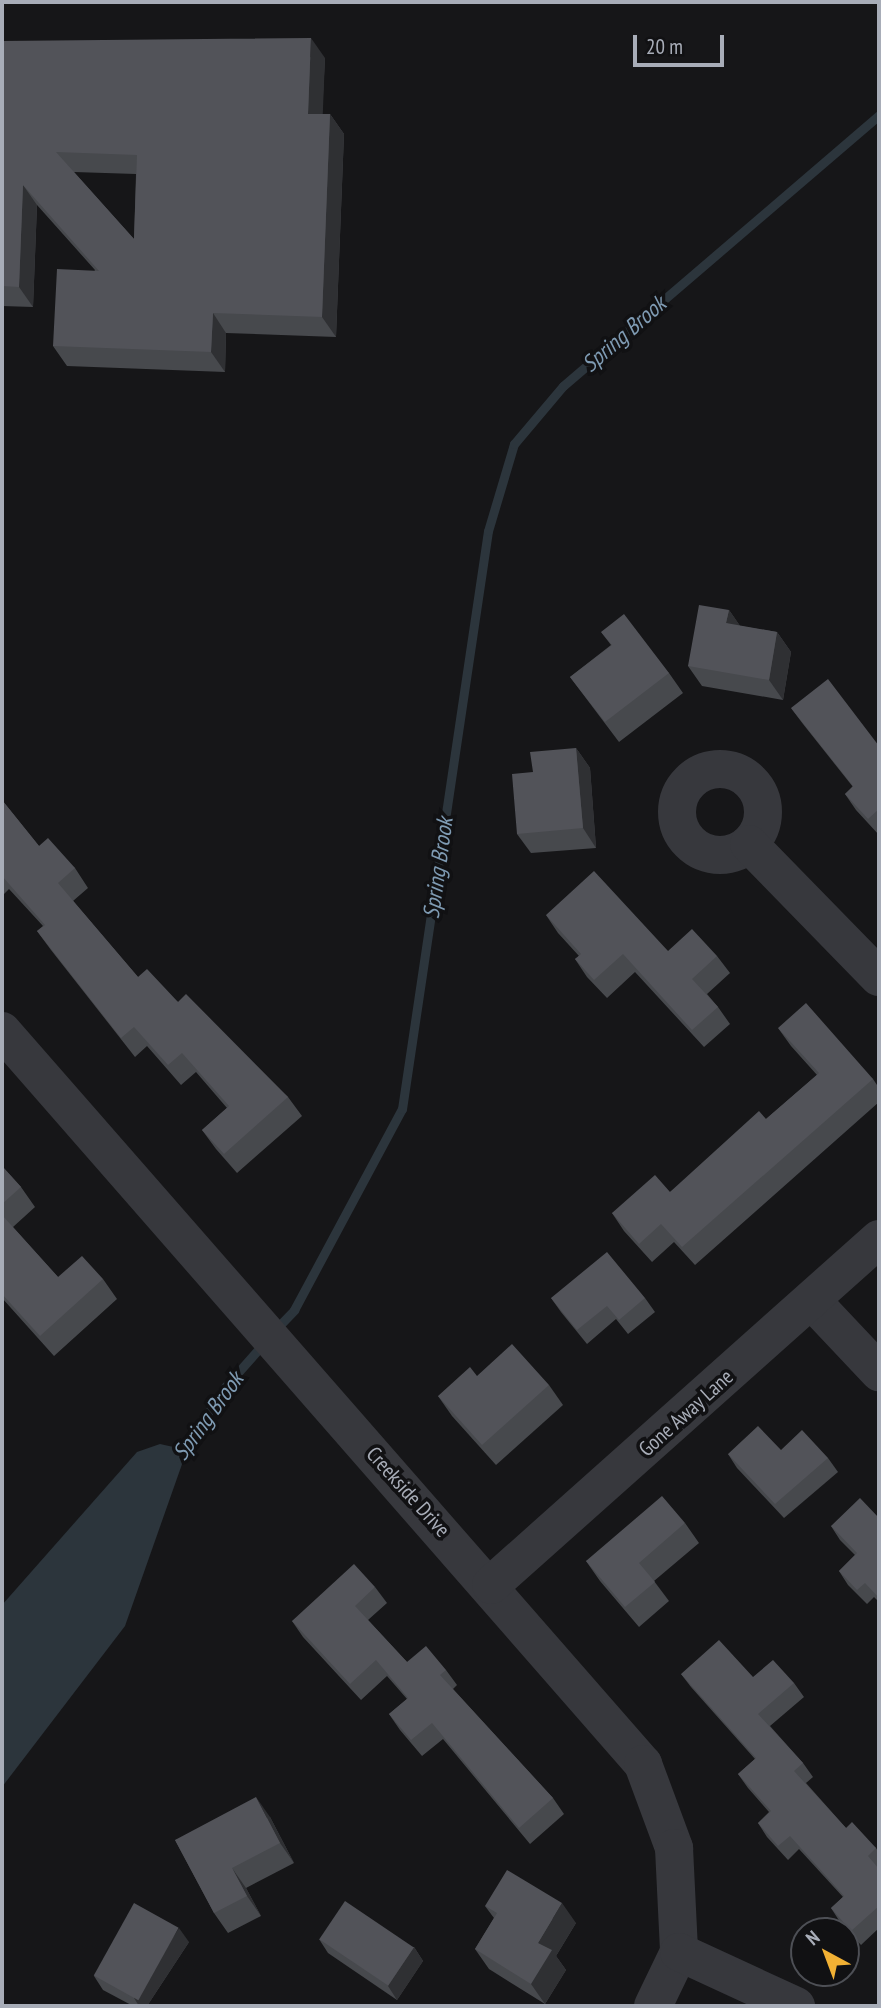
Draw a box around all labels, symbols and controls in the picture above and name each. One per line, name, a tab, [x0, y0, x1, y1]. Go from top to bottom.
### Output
scale bar	[636, 21, 727, 65]
text: 20 m	[646, 33, 683, 60]
water label: Spring Brook	[576, 290, 672, 378]
water label: Spring Brook	[417, 816, 459, 920]
street label: Gone Away Lane	[633, 1364, 739, 1462]
water label: Spring Brook	[167, 1367, 249, 1465]
street label: Creekside Drive	[361, 1442, 455, 1542]
north arrow	[790, 1917, 860, 1987]
text: N	[801, 1925, 824, 1950]

